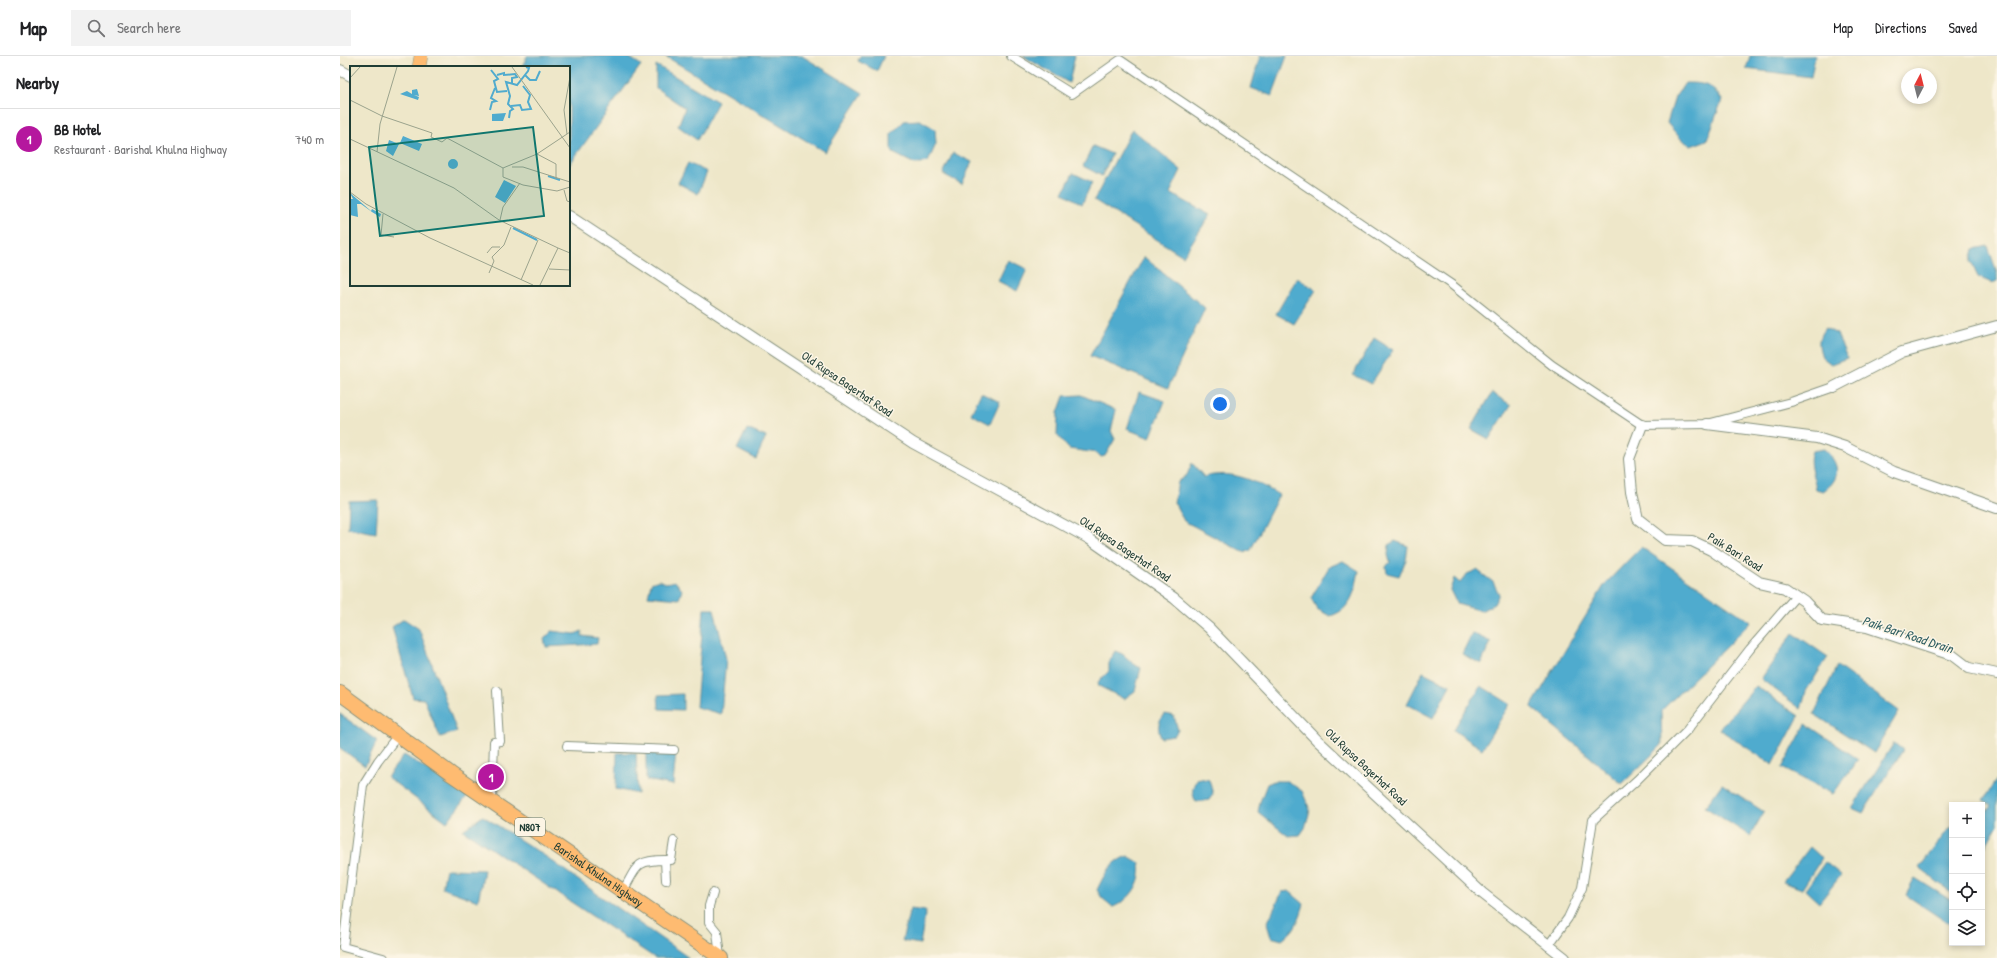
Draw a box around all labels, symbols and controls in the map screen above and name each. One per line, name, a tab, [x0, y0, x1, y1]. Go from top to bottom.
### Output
search box	[71, 10, 351, 46]
text: Map	[20, 15, 47, 41]
icon: search	[85, 17, 107, 39]
text: Search here	[117, 17, 181, 38]
text: Map	[1833, 18, 1853, 37]
text: Directions	[1875, 18, 1926, 37]
text: Saved	[1948, 18, 1977, 37]
inset map	[350, 66, 570, 286]
north arrow	[1901, 68, 1937, 104]
text: Nearby	[16, 71, 59, 94]
text: BB Hotel	[54, 119, 101, 140]
text: 1	[27, 130, 31, 148]
text: 740 m	[295, 130, 324, 148]
text: Restaurant · Barishal Khulna Highway	[54, 140, 227, 158]
street label: Old Rupsa Bagerhat Road	[798, 347, 896, 421]
your location	[1210, 394, 1230, 414]
street label: Old Rupsa Bagerhat Road	[1076, 512, 1174, 586]
street label: Paik Bari Road	[1705, 528, 1766, 575]
water label: Paik Bari Road Drain	[1860, 611, 1957, 658]
street label: Old Rupsa Bagerhat Road	[1322, 724, 1411, 809]
pin: 1	[478, 762, 504, 792]
map controls	[1949, 802, 1985, 946]
button: +	[1949, 802, 1985, 838]
road number: N807	[515, 818, 545, 836]
street label: Barishal Khulna Highway	[551, 838, 647, 911]
button: −	[1949, 838, 1985, 874]
button: locate	[1949, 874, 1985, 910]
button: layers	[1949, 910, 1985, 946]

